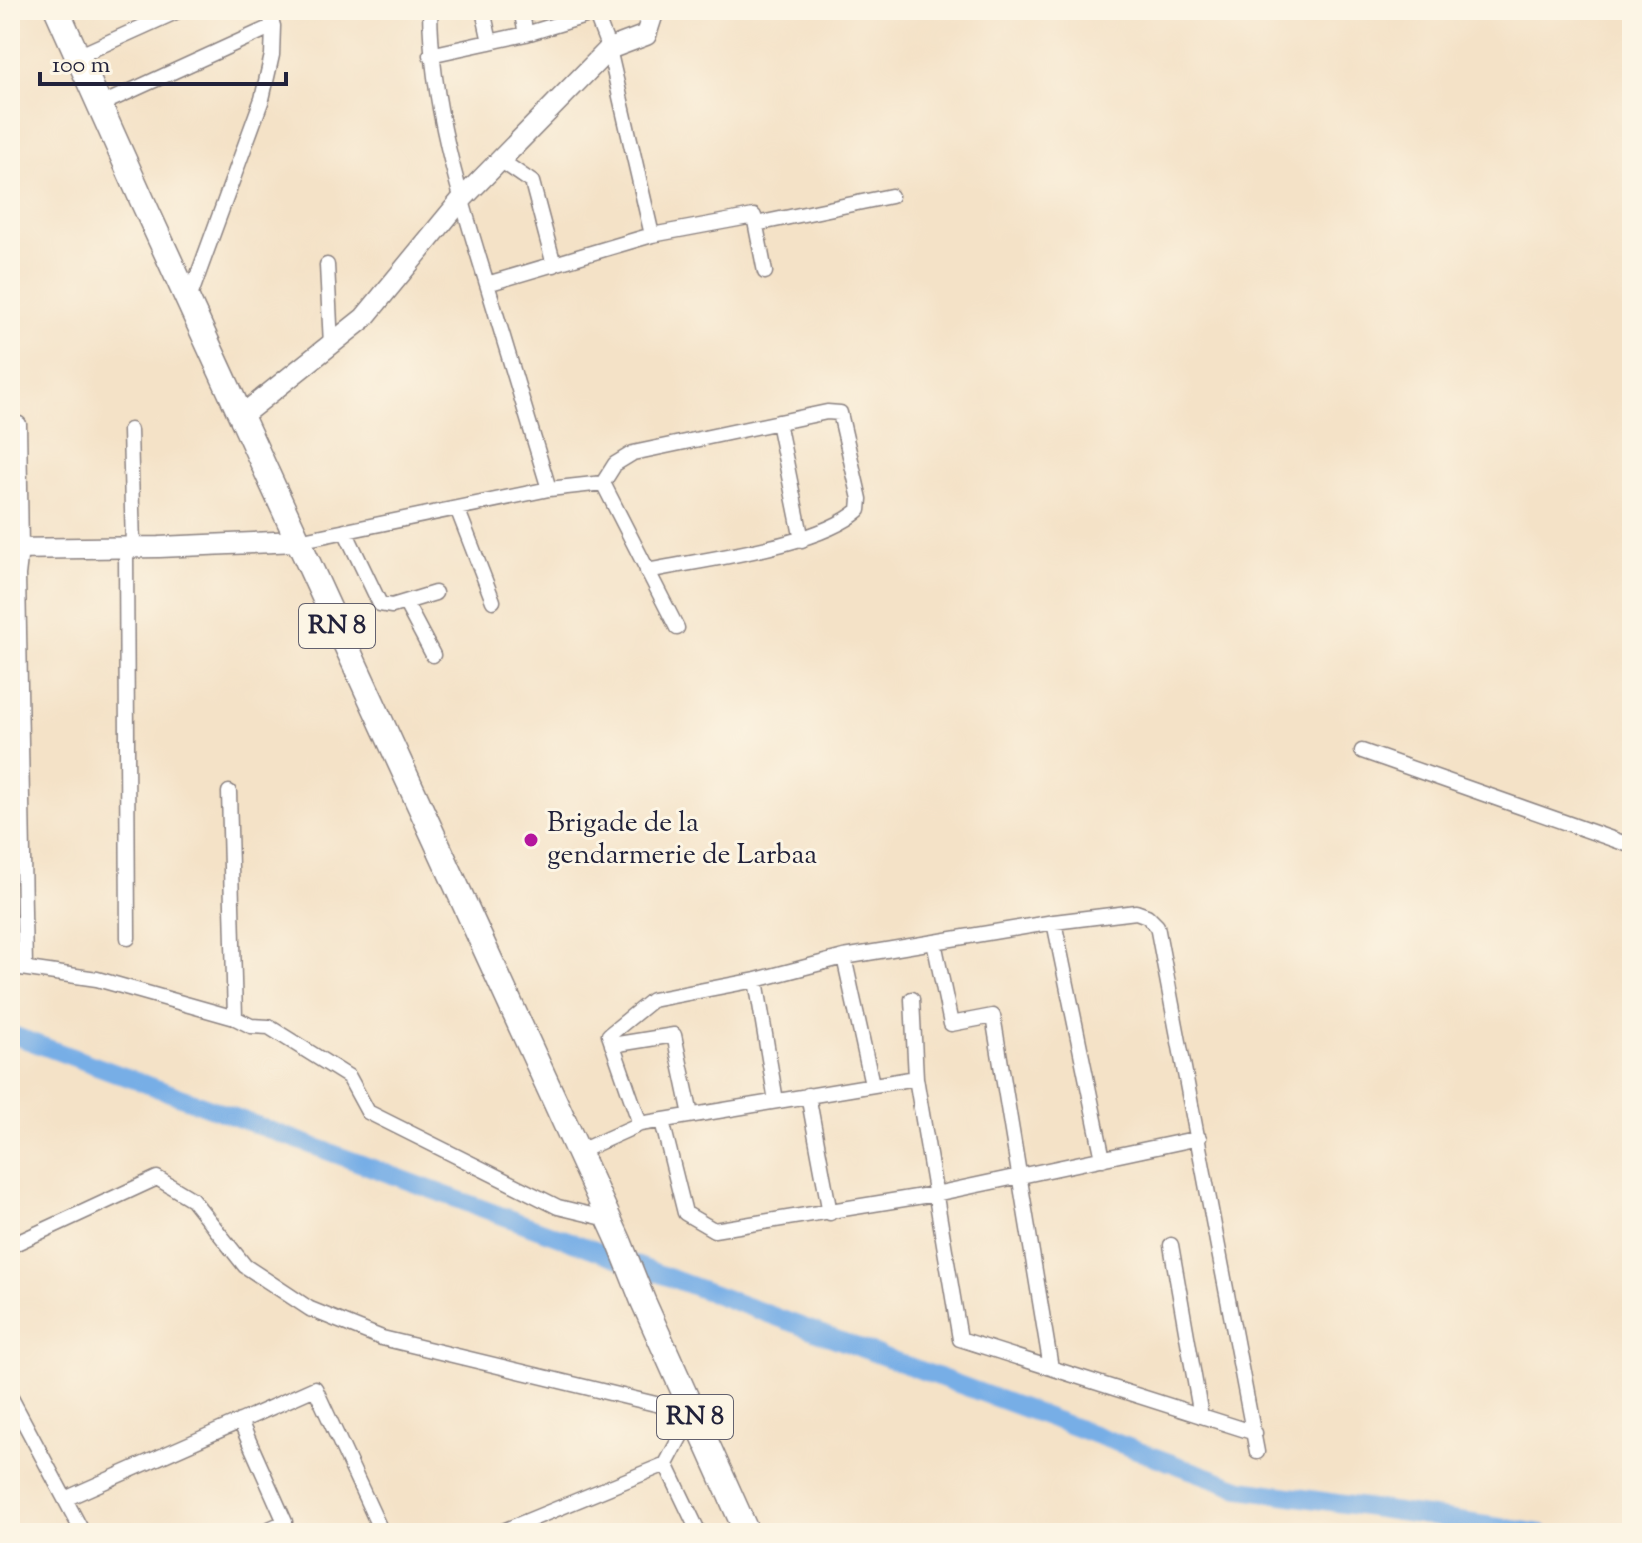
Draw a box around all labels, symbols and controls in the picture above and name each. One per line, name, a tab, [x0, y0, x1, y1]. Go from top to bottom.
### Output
scale bar	[40, 36, 286, 86]
text: 100 m	[52, 49, 110, 83]
road number: RN 8	[299, 604, 375, 648]
place label: Brigade de la gendarmerie de Larbaa	[547, 804, 817, 876]
marker: Brigade de la gendarmerie de Larbaa	[522, 831, 540, 849]
road number: RN 8	[657, 1395, 733, 1439]

